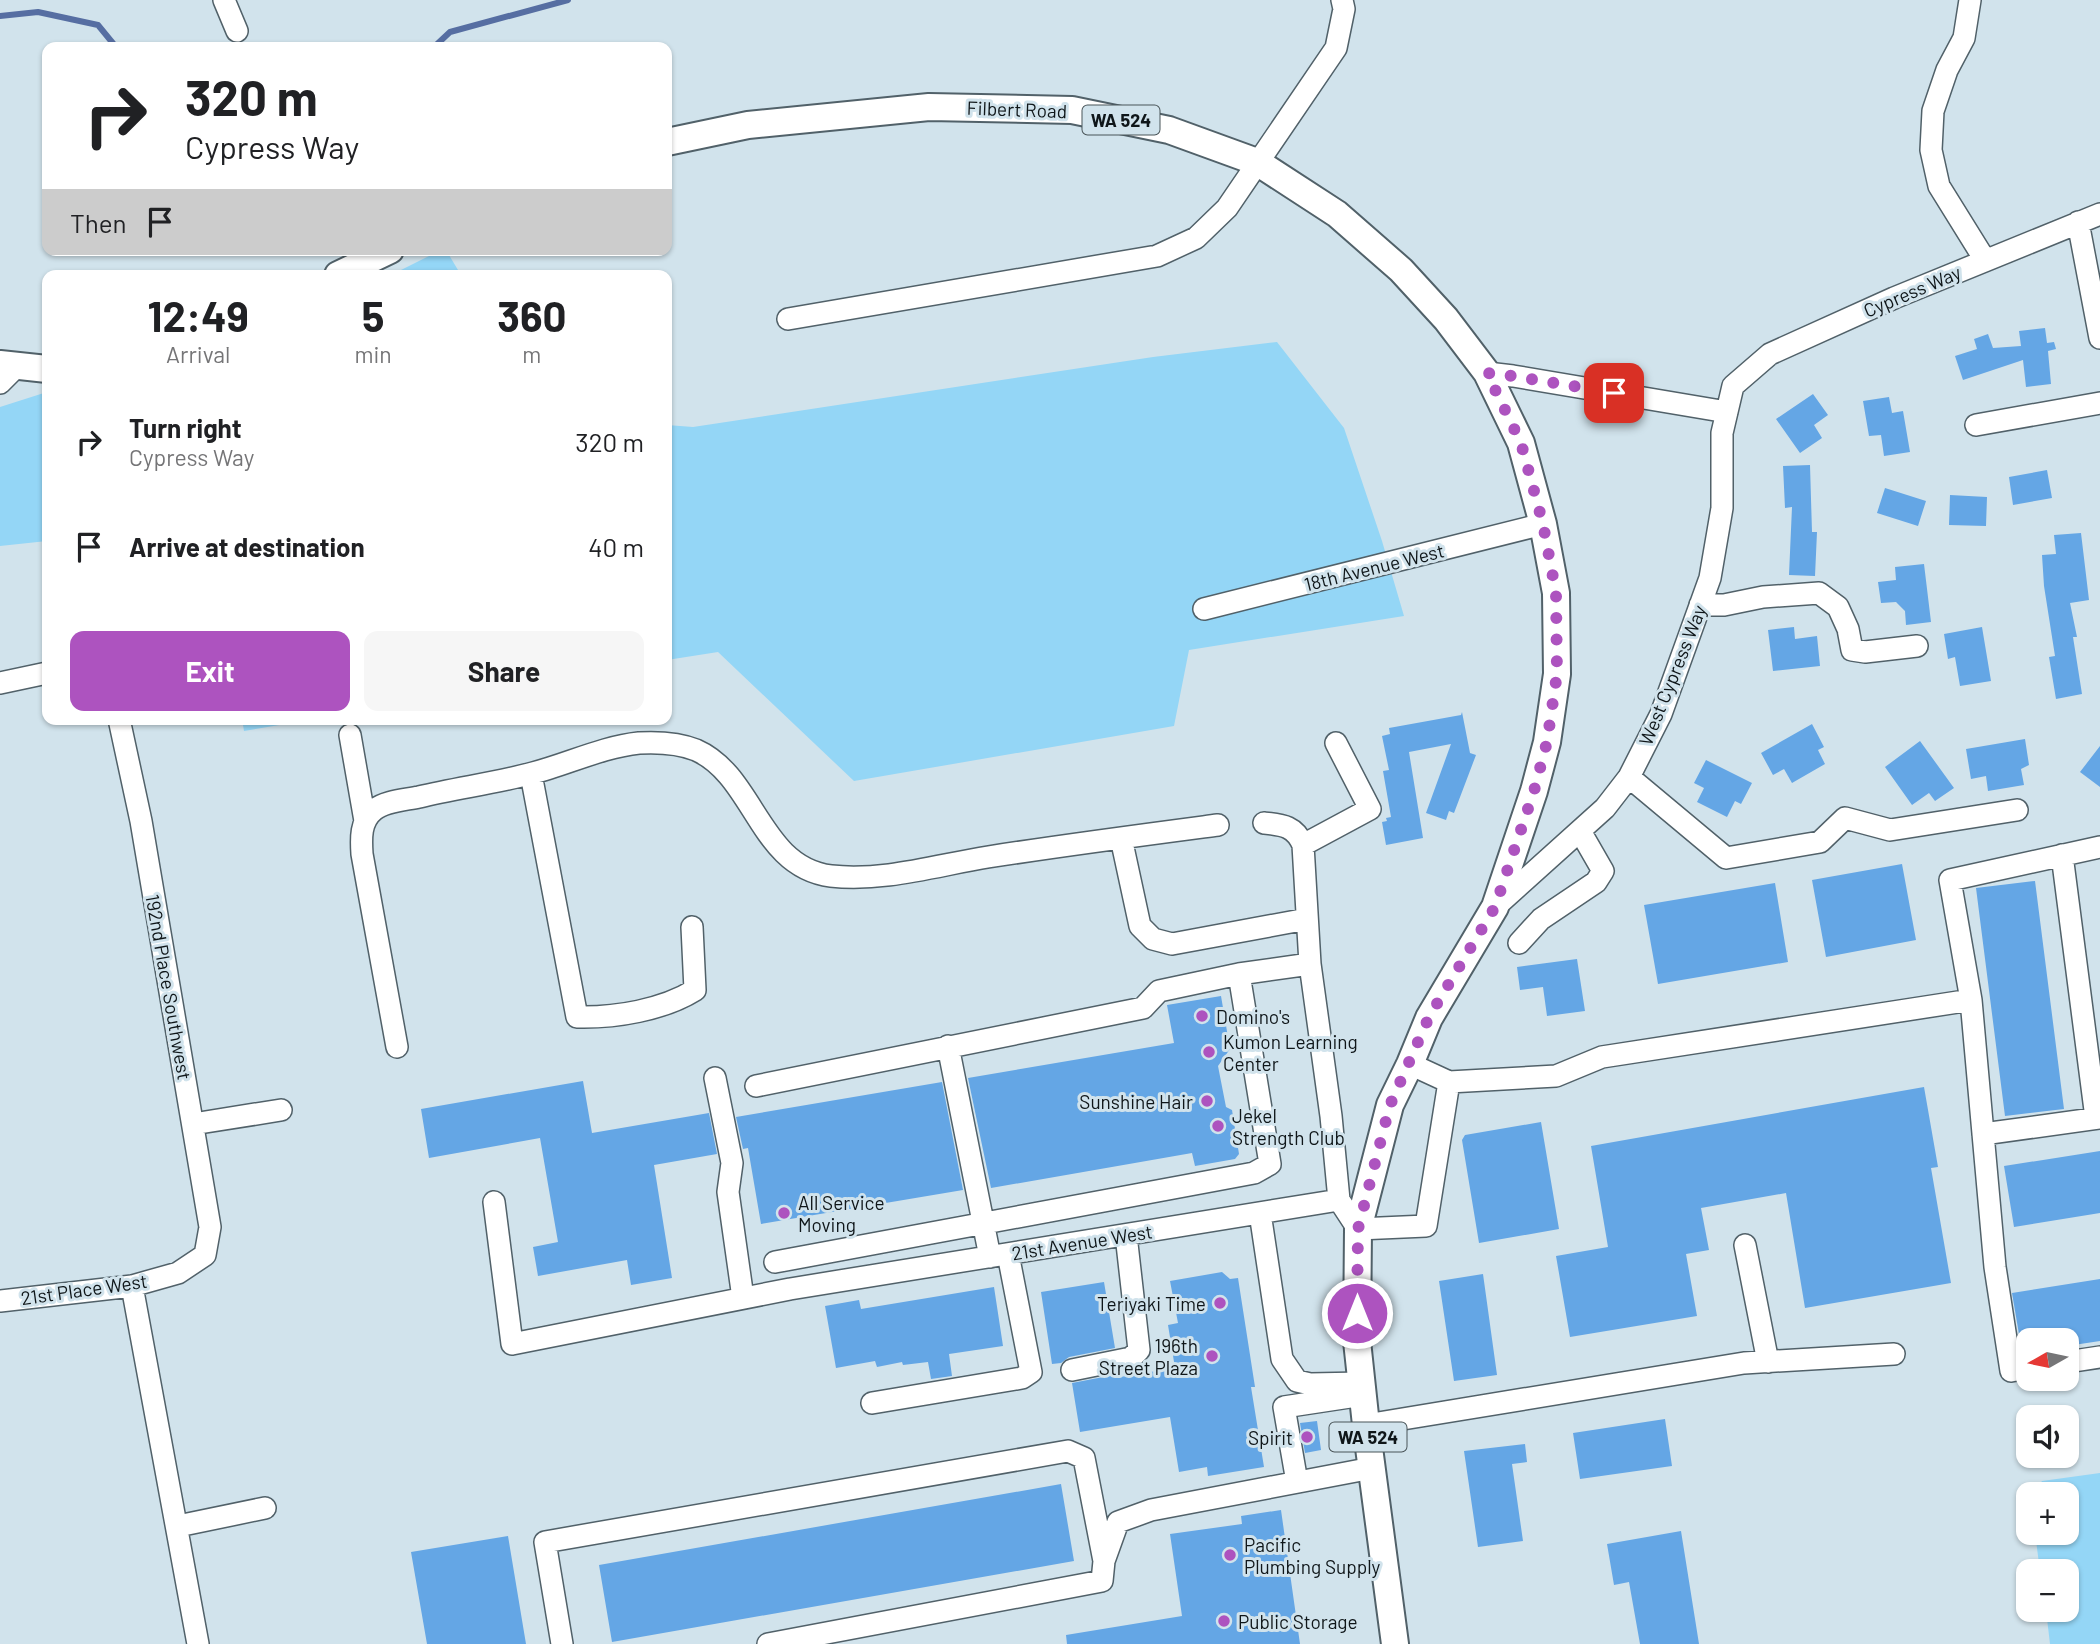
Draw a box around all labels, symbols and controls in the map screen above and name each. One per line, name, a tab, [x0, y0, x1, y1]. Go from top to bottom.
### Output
text: 320 m	[185, 67, 318, 126]
icon: right	[70, 70, 161, 161]
street label: Filbert Road	[966, 96, 1068, 122]
road number: WA 524	[1082, 106, 1160, 134]
text: Cypress Way	[185, 127, 359, 165]
icon: arrive	[141, 203, 179, 241]
text: Then	[70, 207, 127, 238]
street label: Cypress Way	[1860, 260, 1964, 322]
text: 12:49	[148, 290, 249, 340]
text: 5	[362, 290, 384, 340]
text: 360	[497, 290, 566, 340]
text: Arrival	[166, 340, 230, 368]
text: min	[354, 340, 392, 368]
text: m	[522, 340, 541, 368]
pin	[1584, 363, 1644, 423]
icon: arrive	[1595, 374, 1633, 412]
text: Turn right	[129, 412, 242, 443]
icon: right	[70, 423, 108, 461]
text: 320 m	[575, 426, 644, 457]
text: Cypress Way	[129, 443, 254, 471]
icon: arrive	[70, 528, 108, 566]
text: Arrive at destination	[129, 531, 365, 562]
text: 40 m	[588, 531, 644, 562]
street label: 18th Avenue West	[1302, 538, 1446, 596]
street label: West Cypress Way	[1633, 601, 1711, 748]
button: Exit	[70, 631, 350, 711]
button: Share	[364, 631, 644, 711]
street label: 192nd Place Southwest	[141, 892, 197, 1082]
place label: Domino's	[1216, 1005, 1290, 1028]
marker: Domino's	[1194, 1008, 1210, 1024]
place label: Kumon Learning Center	[1223, 1030, 1358, 1075]
marker: Kumon Learning Center	[1201, 1044, 1217, 1060]
place label: Sunshine Hair	[1079, 1090, 1193, 1113]
marker: Sunshine Hair	[1199, 1093, 1215, 1109]
place label: Jekel Strength Club	[1232, 1104, 1345, 1149]
marker: Jekel Strength Club	[1210, 1118, 1226, 1134]
place label: All Service Moving	[798, 1191, 885, 1236]
marker: All Service Moving	[776, 1205, 792, 1221]
street label: 21st Avenue West	[1010, 1220, 1154, 1264]
street label: 21st Place West	[19, 1269, 149, 1309]
position arrow	[1320, 1276, 1394, 1350]
place label: Teriyaki Time	[1097, 1292, 1206, 1315]
marker: Teriyaki Time	[1212, 1295, 1228, 1311]
north arrow	[2016, 1328, 2079, 1391]
map controls	[2016, 1328, 2079, 1622]
place label: 196th Street Plaza	[1099, 1334, 1198, 1379]
marker: 196th Street Plaza	[1204, 1348, 1220, 1364]
button: sound	[2016, 1405, 2079, 1468]
road number: WA 524	[1330, 1422, 1406, 1452]
place label: Spirit	[1248, 1426, 1293, 1449]
marker: Spirit	[1299, 1429, 1315, 1445]
button: +	[2016, 1482, 2079, 1545]
place label: Pacific Plumbing Supply	[1244, 1533, 1381, 1578]
marker: Pacific Plumbing Supply	[1222, 1547, 1238, 1563]
button: −	[2016, 1559, 2079, 1622]
place label: Public Storage	[1238, 1610, 1358, 1633]
marker: Public Storage	[1216, 1613, 1232, 1629]

